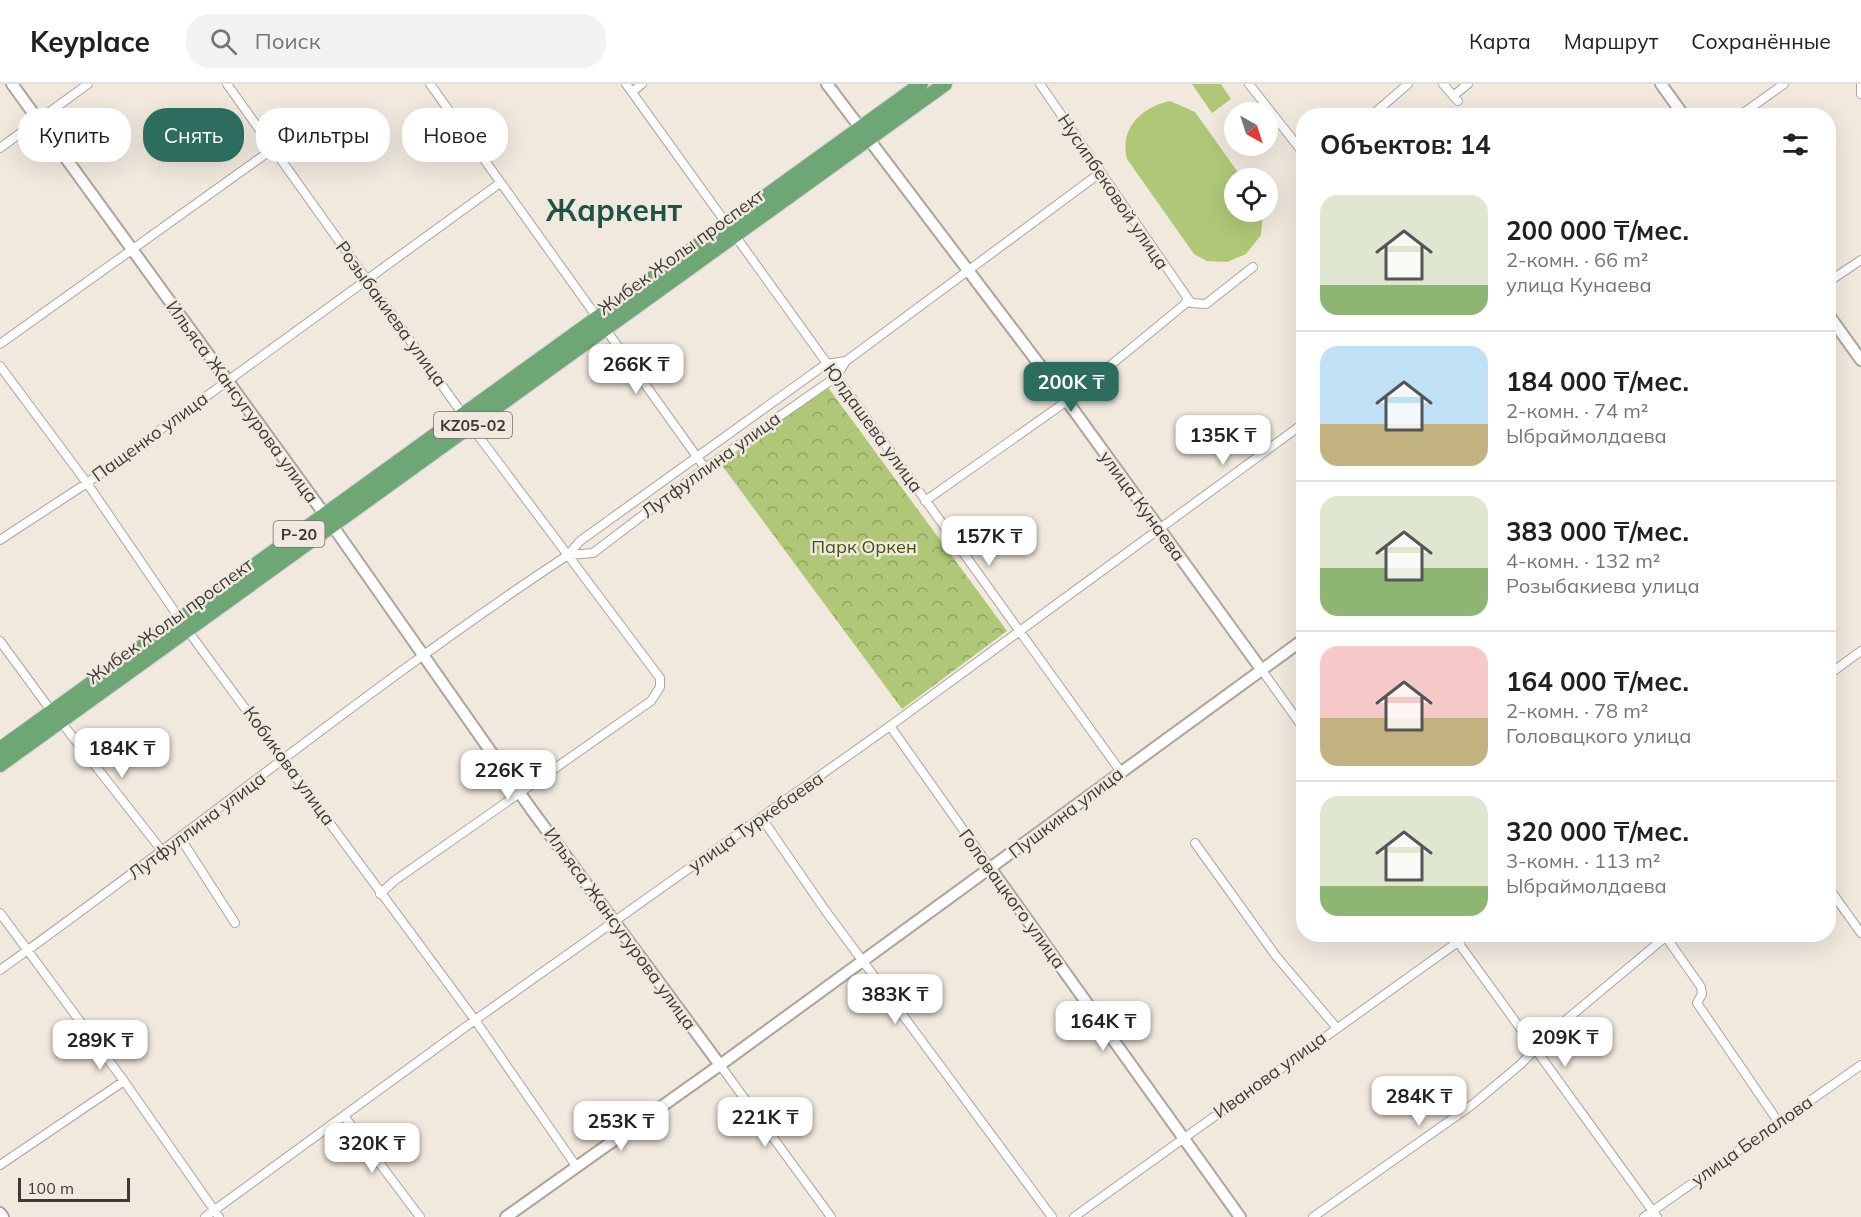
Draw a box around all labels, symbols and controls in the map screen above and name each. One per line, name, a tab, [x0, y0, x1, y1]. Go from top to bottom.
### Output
search box	[186, 14, 606, 68]
text: Keyplace	[30, 24, 150, 59]
icon: search	[207, 25, 240, 58]
text: Поиск	[255, 27, 320, 55]
text: Карта	[1469, 28, 1531, 54]
text: Маршрут	[1564, 28, 1658, 54]
text: Сохранённые	[1691, 28, 1831, 54]
north arrow	[1224, 102, 1278, 156]
map controls	[1224, 102, 1278, 222]
chip: Купить	[18, 108, 131, 162]
chip: Снять	[143, 108, 244, 162]
chip: Фильтры	[256, 108, 390, 162]
chip: Новое	[402, 108, 508, 162]
street label: Нусипбековой улица	[1053, 109, 1174, 274]
text: Объектов: 14	[1320, 128, 1491, 161]
icon: filters	[1779, 128, 1812, 161]
button: locate	[1224, 168, 1278, 222]
street label: Жибек Жолы проспект	[593, 183, 769, 320]
district label: Жаркент	[546, 191, 683, 229]
text: 200 000 ₸/мес.	[1506, 214, 1689, 247]
icon: home	[1368, 219, 1440, 291]
street label: Розыбакиева улица	[331, 236, 452, 391]
text: 2-комн. · 66 m²	[1506, 247, 1648, 272]
text: улица Кунаева	[1506, 272, 1652, 297]
street label: Ильяса Жансугурова улица	[161, 296, 324, 507]
pin: 266K ₸	[587, 344, 685, 395]
text: 266K ₸	[603, 351, 669, 376]
street label: Юлдашева улица	[819, 359, 928, 497]
pin: 200K ₸	[1022, 362, 1120, 413]
text: 184 000 ₸/мес.	[1506, 365, 1689, 398]
text: 200K ₸	[1038, 369, 1104, 394]
icon: home	[1368, 370, 1440, 442]
street label: Пащенко улица	[87, 387, 212, 486]
text: 2-комн. · 74 m²	[1506, 398, 1648, 423]
street label: Лутфуллина улица	[637, 406, 785, 523]
road number: KZ05-02	[434, 412, 512, 438]
pin: 135K ₸	[1174, 415, 1272, 466]
text: 135K ₸	[1190, 422, 1256, 447]
text: Ыбраймолдаева	[1506, 423, 1667, 448]
street label: улица Кунаева	[1095, 446, 1190, 565]
text: 383 000 ₸/мес.	[1506, 515, 1689, 548]
pin: 157K ₸	[940, 516, 1038, 567]
icon: home	[1368, 520, 1440, 592]
road number: Р-20	[274, 521, 324, 547]
text: 157K ₸	[956, 523, 1022, 548]
park label: Парк Оркен	[811, 535, 917, 558]
text: 4-комн. · 132 m²	[1506, 548, 1660, 573]
street label: Жибек Жолы проспект	[82, 552, 258, 689]
text: Розыбакиева улица	[1506, 573, 1700, 598]
text: 164 000 ₸/мес.	[1506, 665, 1689, 698]
icon: home	[1368, 670, 1440, 742]
text: 2-комн. · 78 m²	[1506, 698, 1648, 723]
street label: Кобикова улица	[238, 702, 340, 830]
text: Головацкого улица	[1506, 723, 1691, 748]
pin: 184K ₸	[73, 728, 171, 779]
text: 184K ₸	[89, 735, 155, 760]
pin: 226K ₸	[459, 750, 557, 801]
text: 226K ₸	[475, 757, 541, 782]
street label: Пушкина улица	[1004, 762, 1128, 863]
street label: Лутфуллина улица	[123, 766, 270, 885]
street label: улица Туркебаева	[684, 766, 828, 877]
text: 320 000 ₸/мес.	[1506, 815, 1689, 848]
icon: home	[1368, 820, 1440, 892]
street label: Ильяса Жансугурова улица	[539, 823, 702, 1034]
street label: Головацкого улица	[954, 824, 1071, 973]
text: 3-комн. · 113 m²	[1506, 848, 1660, 873]
text: Ыбраймолдаева	[1506, 873, 1667, 898]
pin: 383K ₸	[846, 974, 944, 1025]
text: 383K ₸	[862, 981, 928, 1006]
pin: 164K ₸	[1054, 1001, 1152, 1052]
text: 164K ₸	[1070, 1008, 1136, 1033]
pin: 209K ₸	[1516, 1017, 1614, 1068]
pin: 289K ₸	[51, 1020, 149, 1071]
text: 209K ₸	[1532, 1024, 1598, 1049]
street label: Иванова улица	[1209, 1026, 1331, 1123]
text: 289K ₸	[67, 1027, 133, 1052]
pin: 284K ₸	[1370, 1076, 1468, 1127]
text: 284K ₸	[1386, 1083, 1452, 1108]
street label: улица Белалова	[1687, 1090, 1817, 1191]
pin: 221K ₸	[716, 1097, 814, 1148]
pin: 253K ₸	[572, 1101, 670, 1152]
text: 221K ₸	[732, 1104, 798, 1129]
text: 253K ₸	[588, 1108, 654, 1133]
pin: 320K ₸	[323, 1123, 421, 1174]
text: 320K ₸	[339, 1130, 405, 1155]
scale bar	[18, 1175, 130, 1202]
text: 100 m	[27, 1178, 74, 1198]

